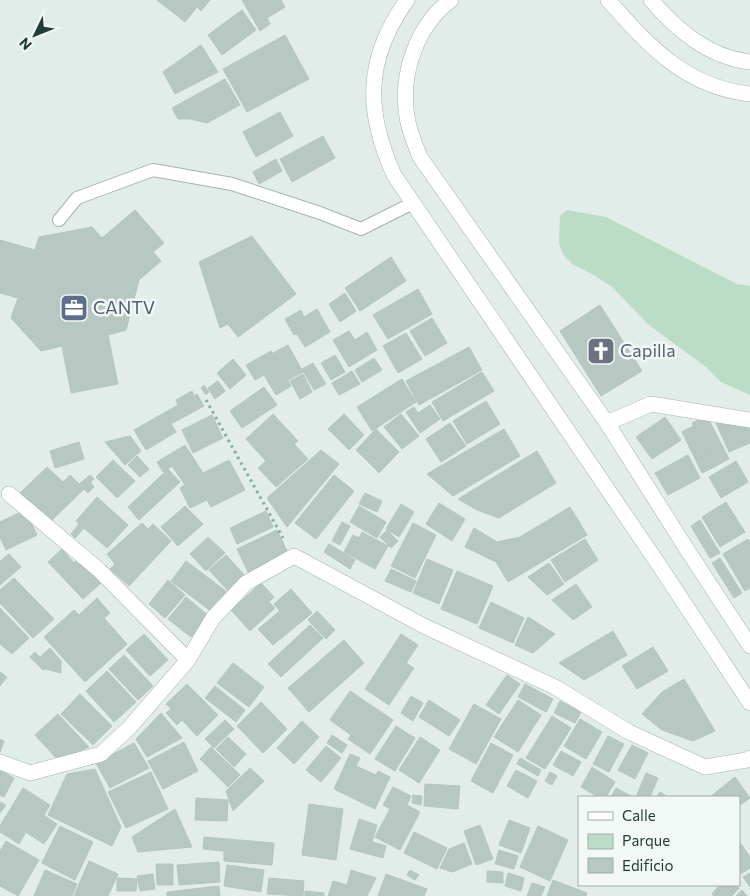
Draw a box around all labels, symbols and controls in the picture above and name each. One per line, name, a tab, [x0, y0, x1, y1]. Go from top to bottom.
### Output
north arrow	[10, 10, 60, 60]
text: N	[15, 35, 35, 54]
office icon: CANTV	[59, 293, 89, 323]
place label: CANTV	[93, 296, 155, 318]
church icon: Capilla	[586, 336, 616, 366]
place label: Capilla	[620, 339, 676, 361]
legend	[578, 796, 740, 886]
text: Calle	[622, 806, 656, 824]
text: Parque	[622, 831, 670, 849]
text: Edificio	[622, 856, 673, 874]

